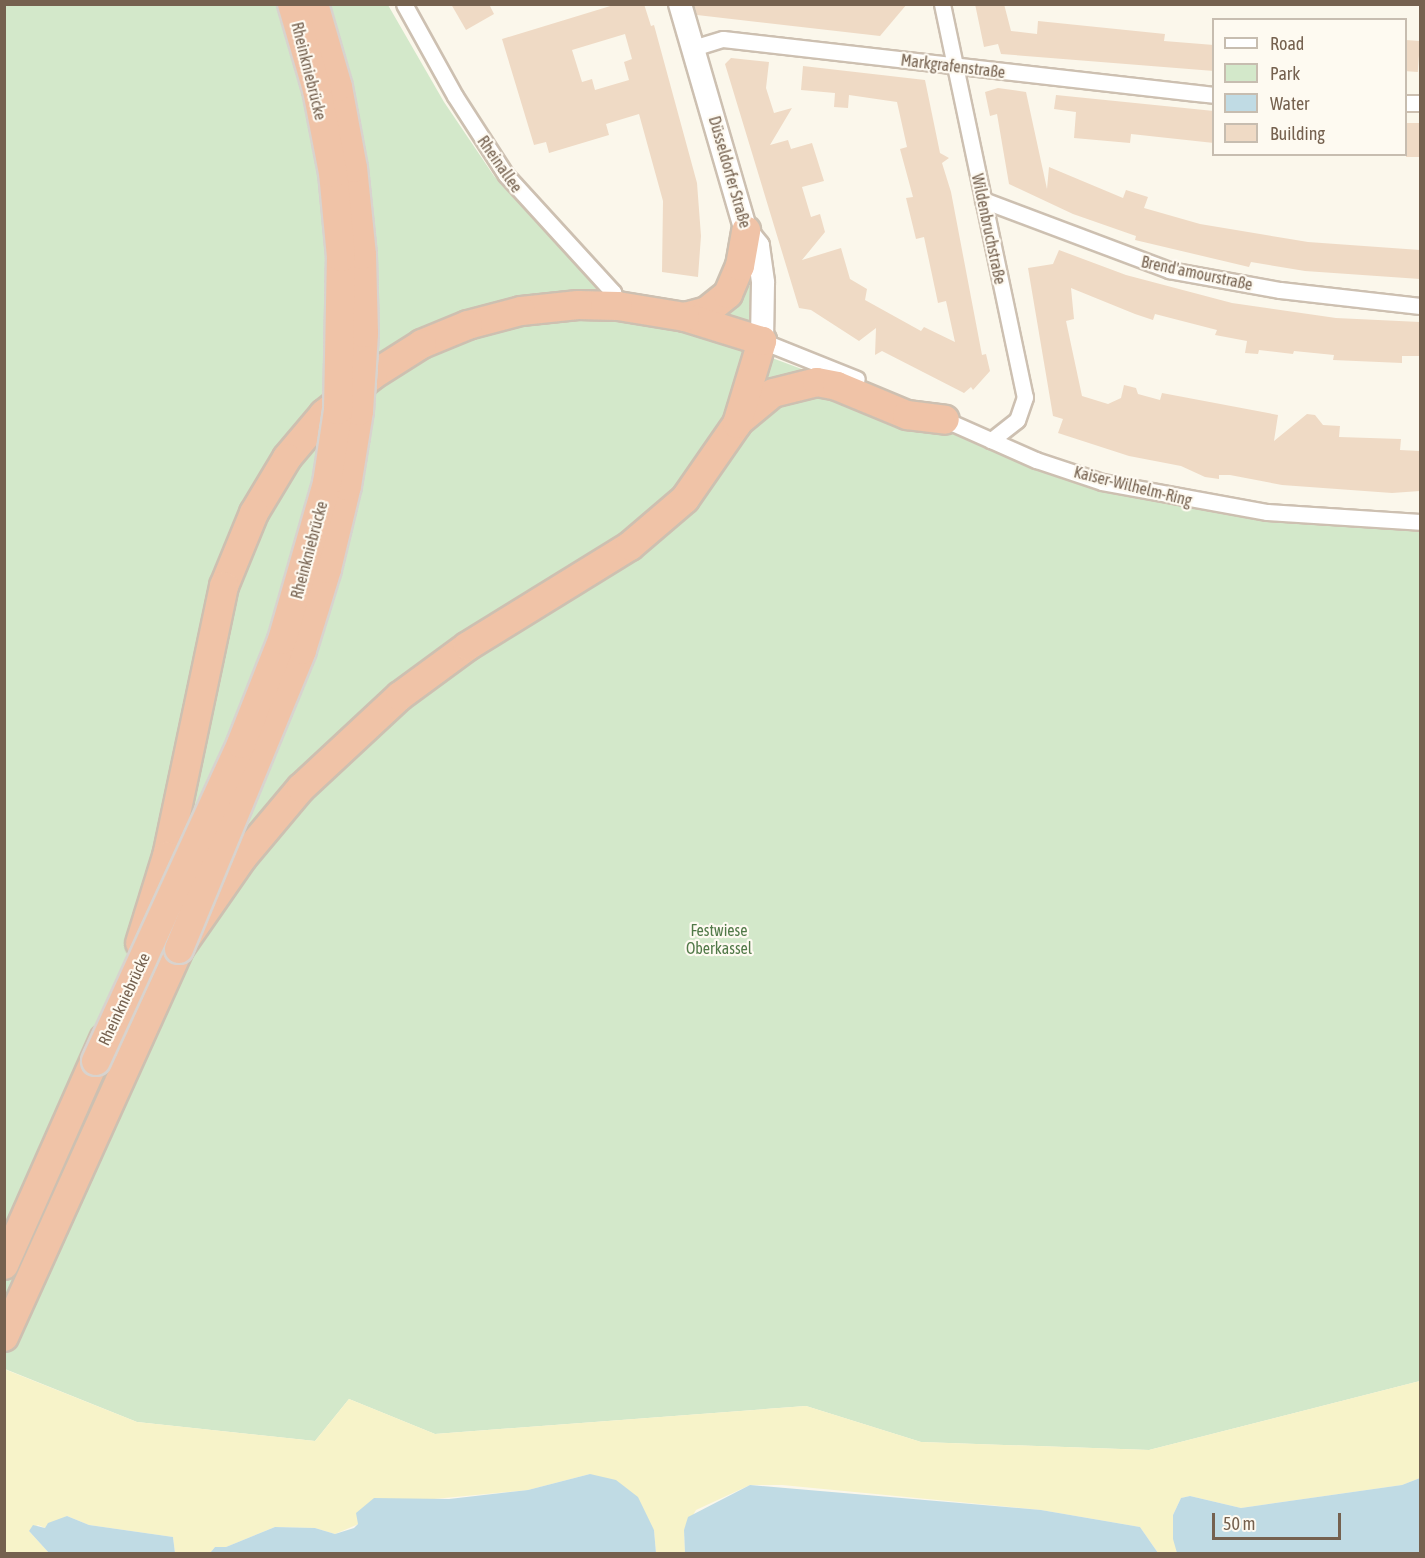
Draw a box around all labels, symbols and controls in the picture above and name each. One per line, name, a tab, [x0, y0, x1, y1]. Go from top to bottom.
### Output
legend	[1212, 18, 1407, 156]
street label: Rheinkniebrücke	[288, 20, 330, 122]
text: Road	[1270, 33, 1304, 54]
street label: Markgrafenstraße	[900, 50, 1006, 82]
text: Park	[1270, 63, 1300, 84]
text: Water	[1270, 93, 1309, 114]
street label: Düsseldorfer Straße	[705, 114, 755, 230]
text: Building	[1270, 123, 1325, 144]
street label: Rheinallee	[474, 132, 526, 196]
street label: Wildenbruchstraße	[968, 172, 1010, 286]
street label: Brend'amourstraße	[1140, 252, 1254, 294]
street label: Kaiser-Wilhelm-Ring	[1072, 462, 1194, 510]
street label: Rheinkniebrücke	[287, 499, 331, 601]
park label: Festwiese Oberkassel	[686, 920, 752, 958]
street label: Rheinkniebrücke	[94, 950, 154, 1048]
scale bar	[1215, 1501, 1344, 1539]
text: 50 m	[1223, 1513, 1255, 1534]

